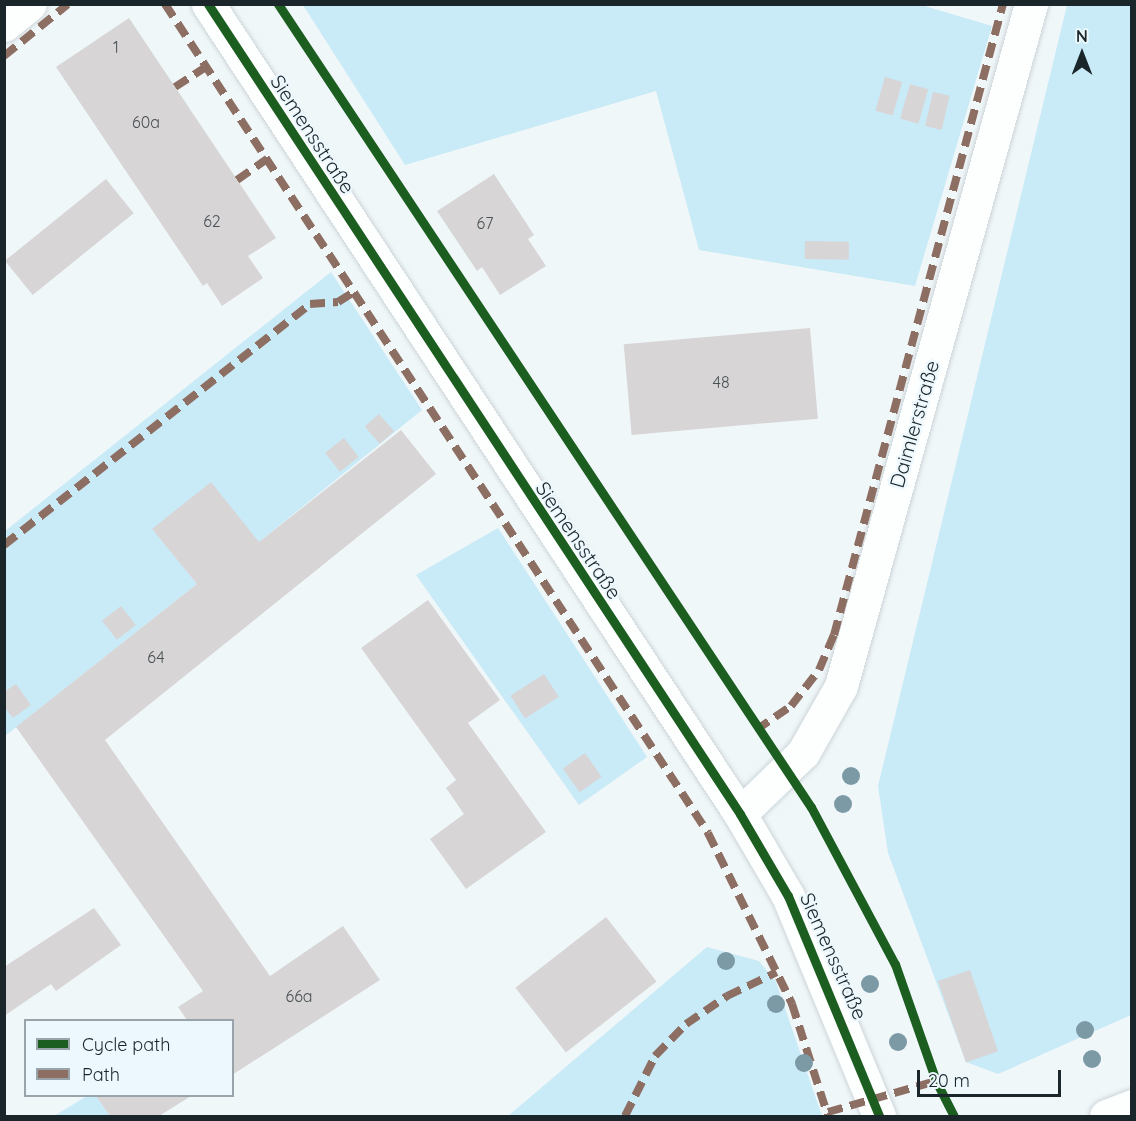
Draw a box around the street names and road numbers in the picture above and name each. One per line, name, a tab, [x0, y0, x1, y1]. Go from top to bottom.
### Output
street label: Siemensstraße	[266, 70, 360, 198]
street label: Daimlerstraße	[884, 357, 944, 491]
street label: Siemensstraße	[531, 477, 627, 603]
street label: Siemensstraße	[795, 889, 873, 1023]

